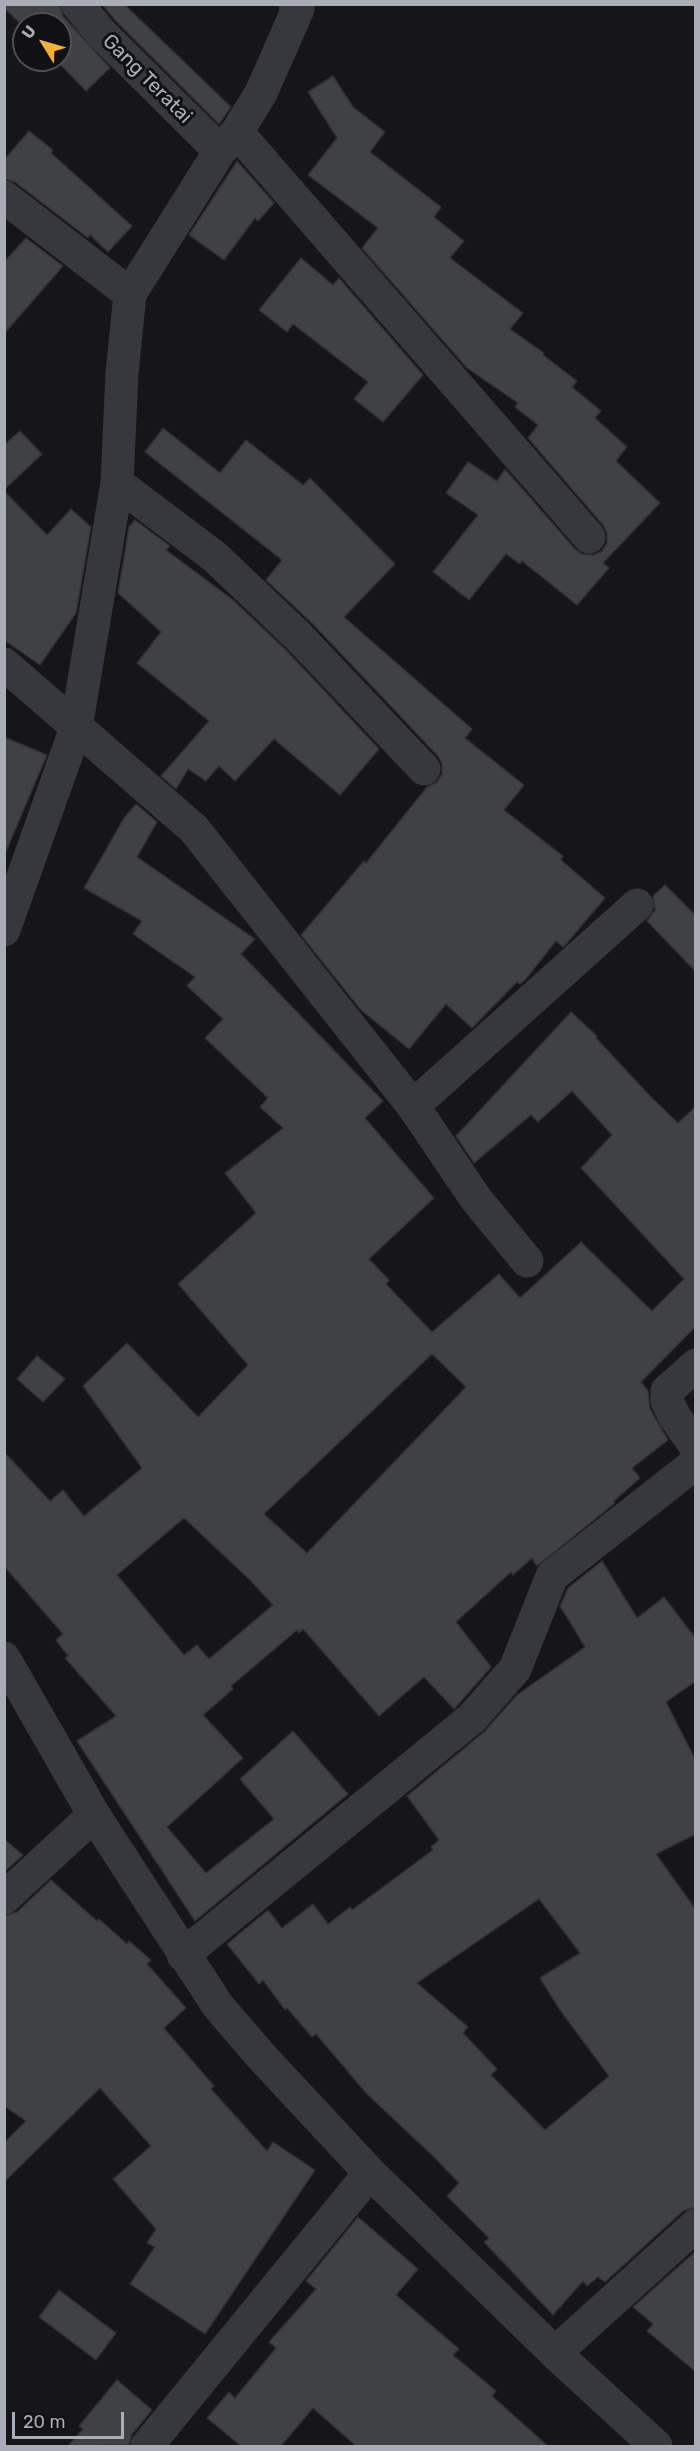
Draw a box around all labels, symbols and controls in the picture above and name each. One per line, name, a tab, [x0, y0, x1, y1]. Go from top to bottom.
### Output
north arrow	[12, 12, 72, 72]
text: U	[18, 22, 40, 42]
street label: Gang Teratai	[97, 29, 197, 129]
scale bar	[15, 2400, 128, 2438]
text: 20 m	[23, 2411, 65, 2433]

